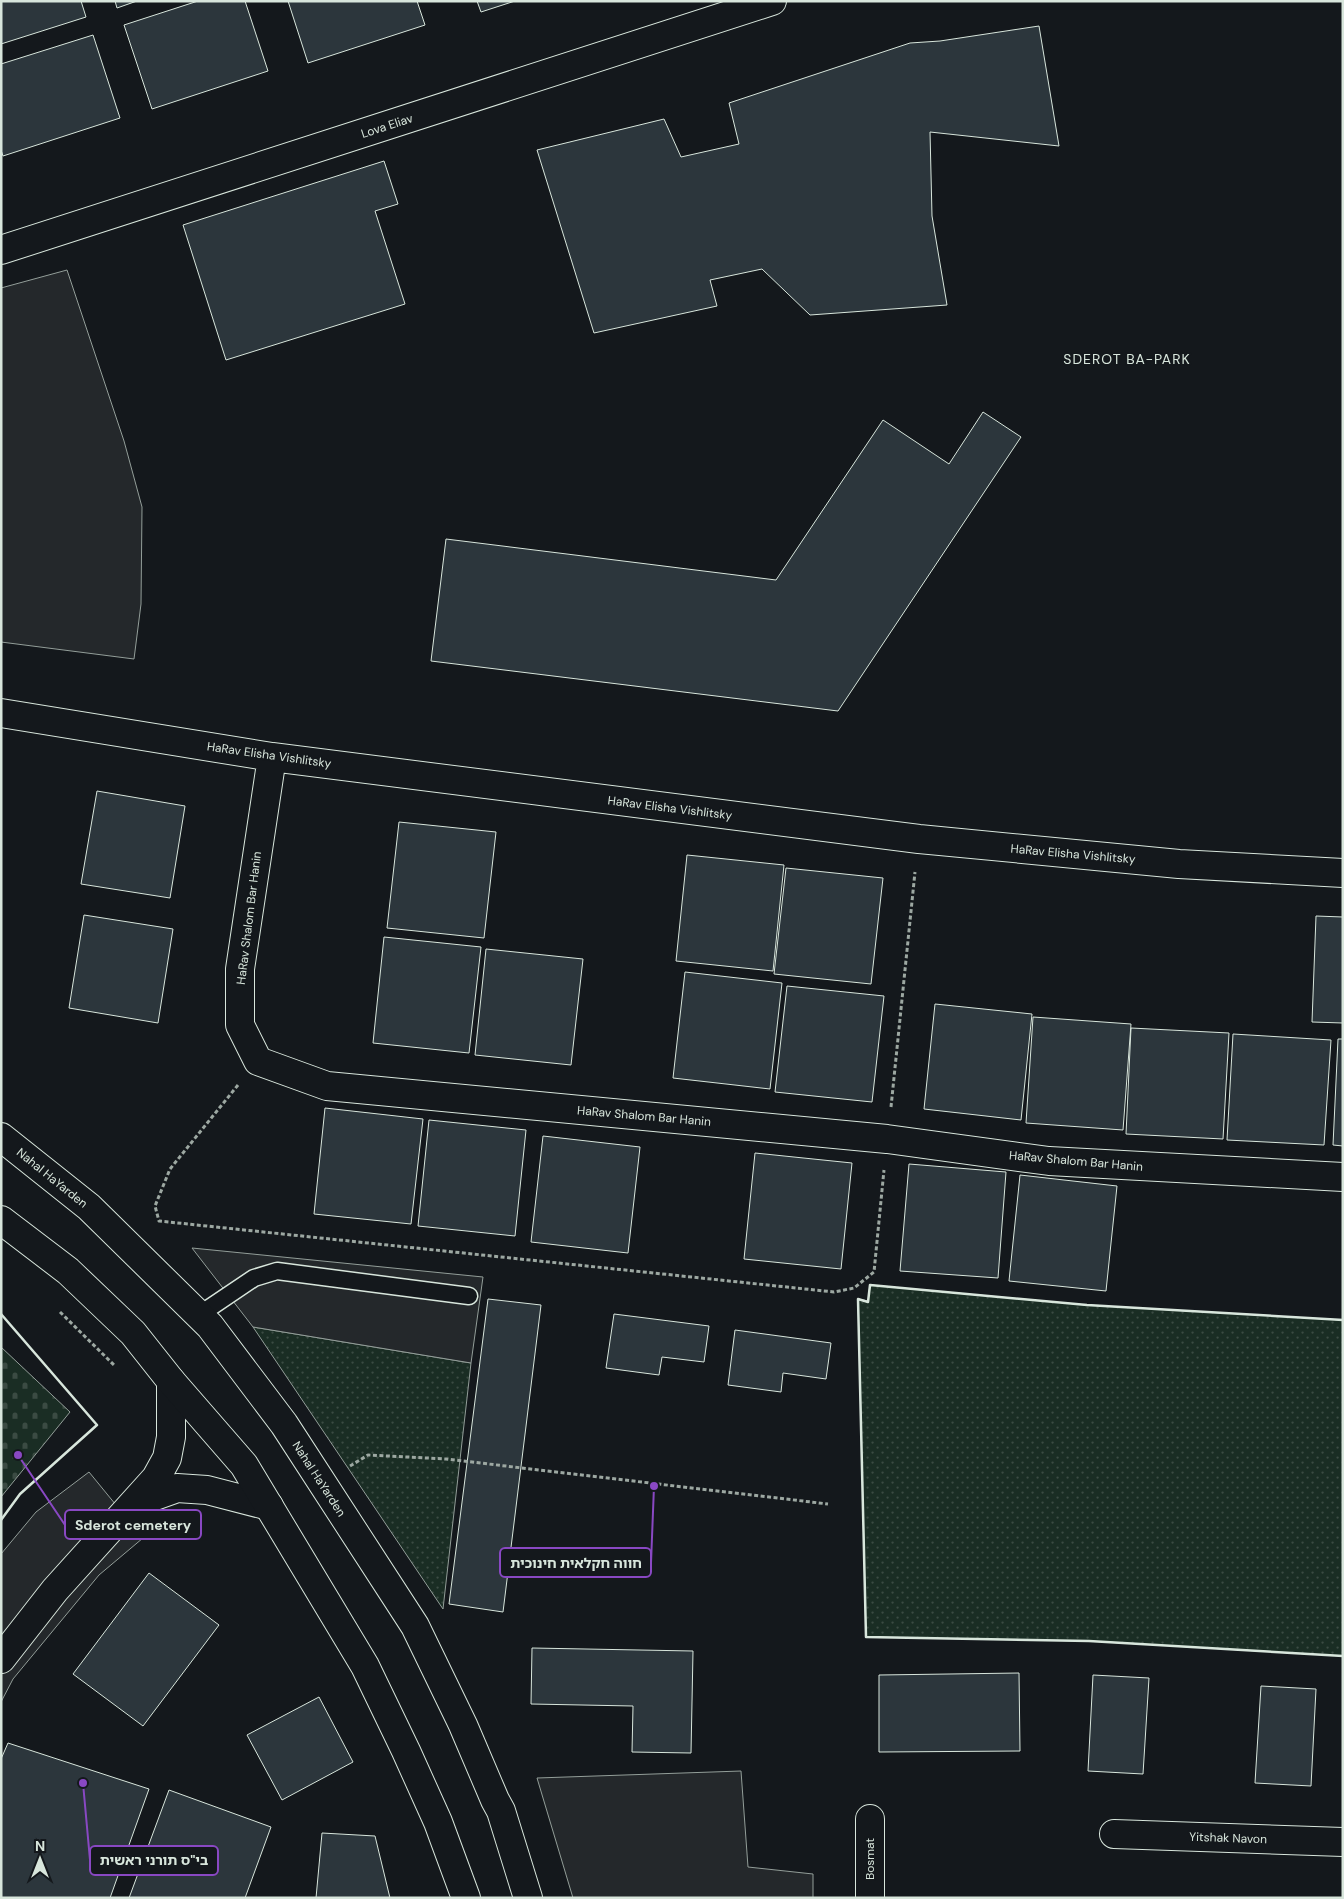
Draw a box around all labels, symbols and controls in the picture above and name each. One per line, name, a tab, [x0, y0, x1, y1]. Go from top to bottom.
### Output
street label: Lova Eliav	[359, 110, 416, 142]
district label: SDEROT BA-PARK	[1063, 350, 1191, 368]
street label: HaRav Elisha Vishlitsky	[206, 738, 332, 772]
street label: HaRav Elisha Vishlitsky	[607, 792, 733, 824]
street label: HaRav Elisha Vishlitsky	[1010, 841, 1136, 867]
street label: HaRav Shalom Bar Hanin	[233, 850, 265, 986]
street label: HaRav Shalom Bar Hanin	[576, 1102, 712, 1130]
street label: Nahal HaYarden	[13, 1144, 91, 1212]
street label: HaRav Shalom Bar Hanin	[1008, 1147, 1144, 1175]
street label: Nahal HaYarden	[289, 1438, 349, 1520]
callout: Sderot cemetery	[65, 1510, 201, 1539]
text: Sderot cemetery	[75, 1516, 192, 1534]
callout: חווה חקלאית חינוכית	[500, 1548, 651, 1577]
text: חווה חקלאית חינוכית	[510, 1554, 642, 1572]
street label: Yitshak Navon	[1189, 1829, 1267, 1847]
north arrow	[15, 1834, 65, 1884]
text: N	[35, 1837, 45, 1855]
street label: Bosmat	[862, 1838, 878, 1880]
callout: בי"ס תורני ראשית	[90, 1846, 218, 1875]
text: בי"ס תורני ראשית	[100, 1851, 208, 1869]

